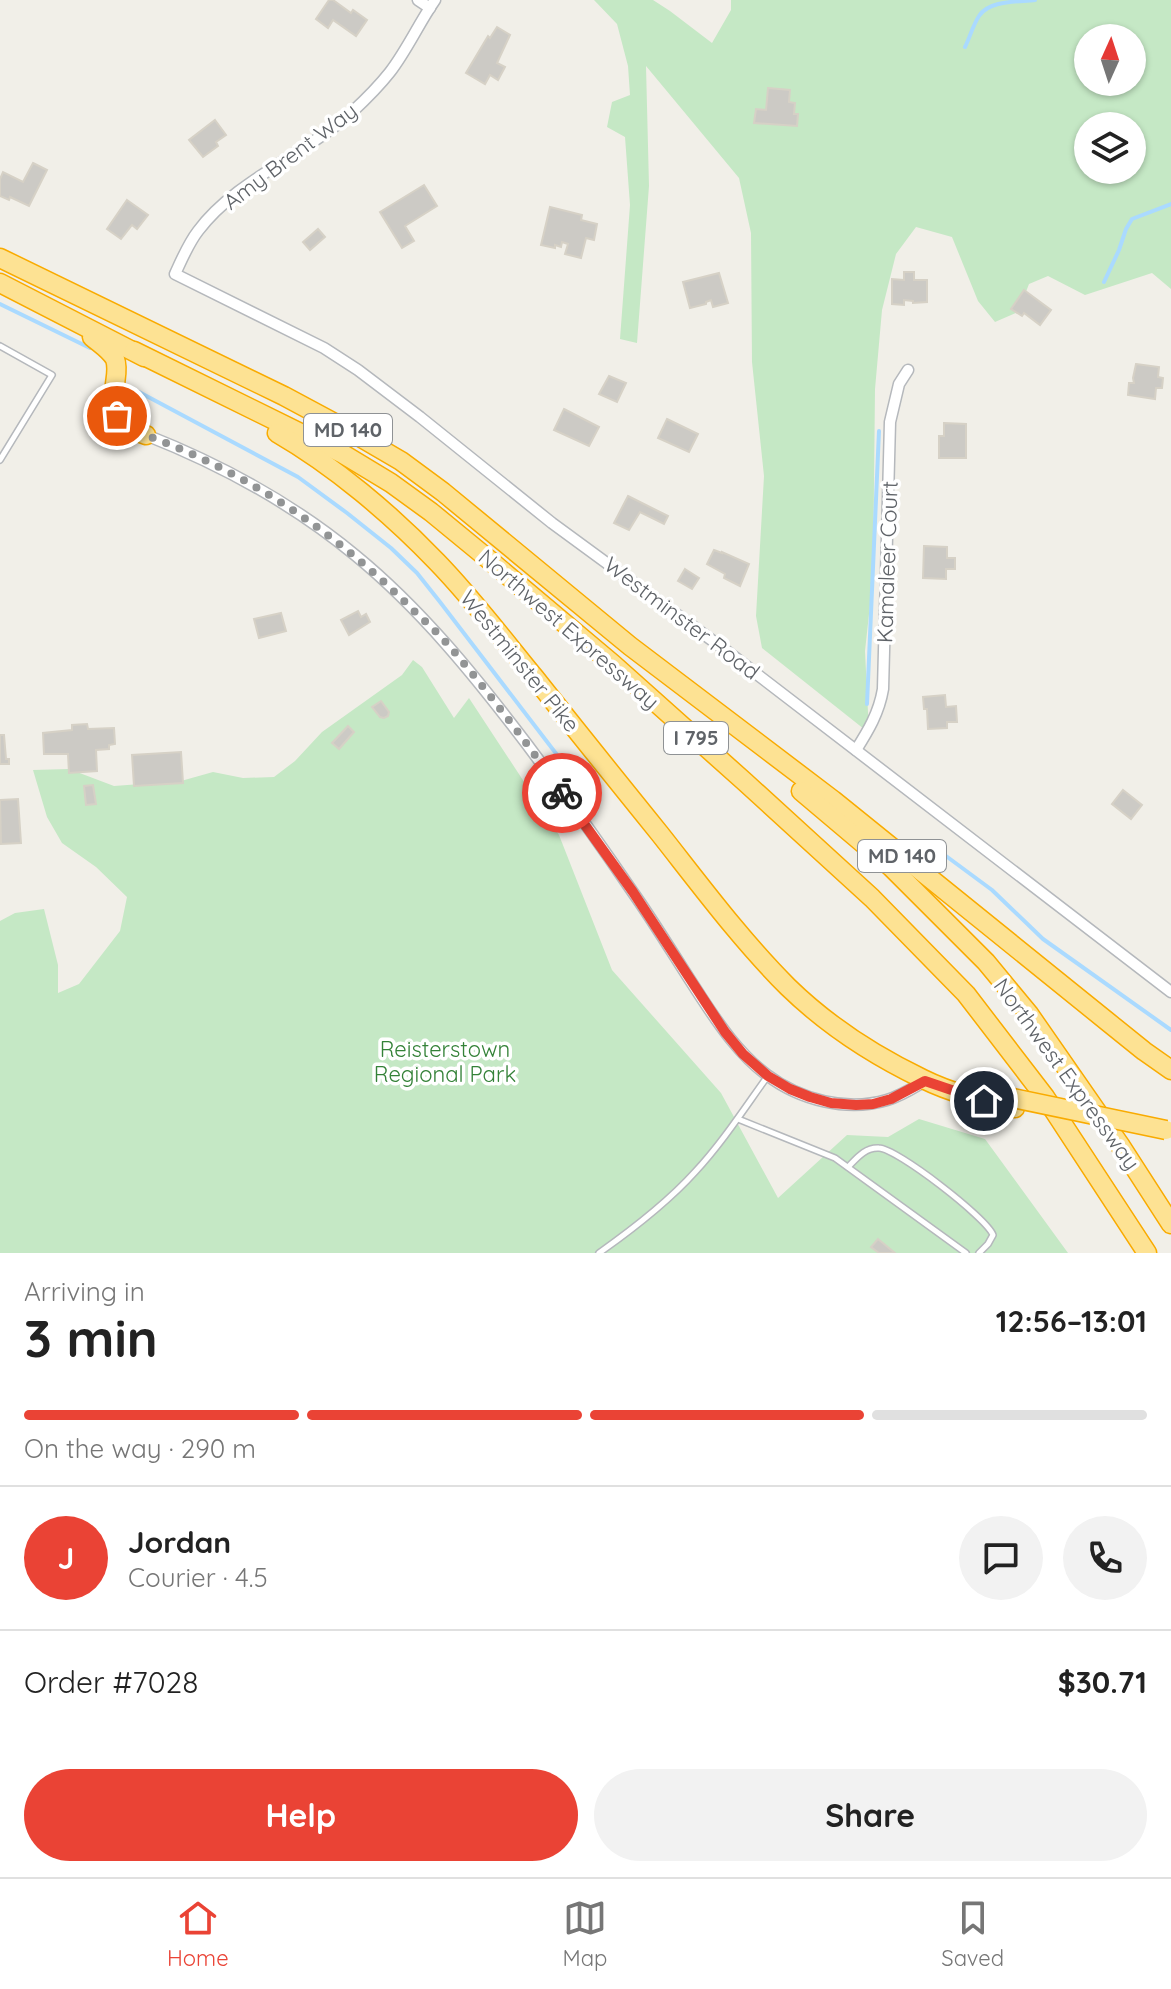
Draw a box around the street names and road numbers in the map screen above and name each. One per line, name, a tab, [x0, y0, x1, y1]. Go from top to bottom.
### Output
street label: Amy Brent Way	[217, 97, 363, 215]
road number: MD 140	[304, 414, 392, 446]
street label: Kamaleer Court	[870, 481, 904, 643]
street label: Northwest Expressway	[473, 543, 665, 715]
street label: Westminster Road	[599, 550, 765, 686]
street label: Westminster Pike	[454, 584, 586, 738]
road number: I 795	[664, 722, 728, 754]
road number: MD 140	[858, 840, 946, 872]
street label: Northwest Expressway	[988, 973, 1146, 1175]

